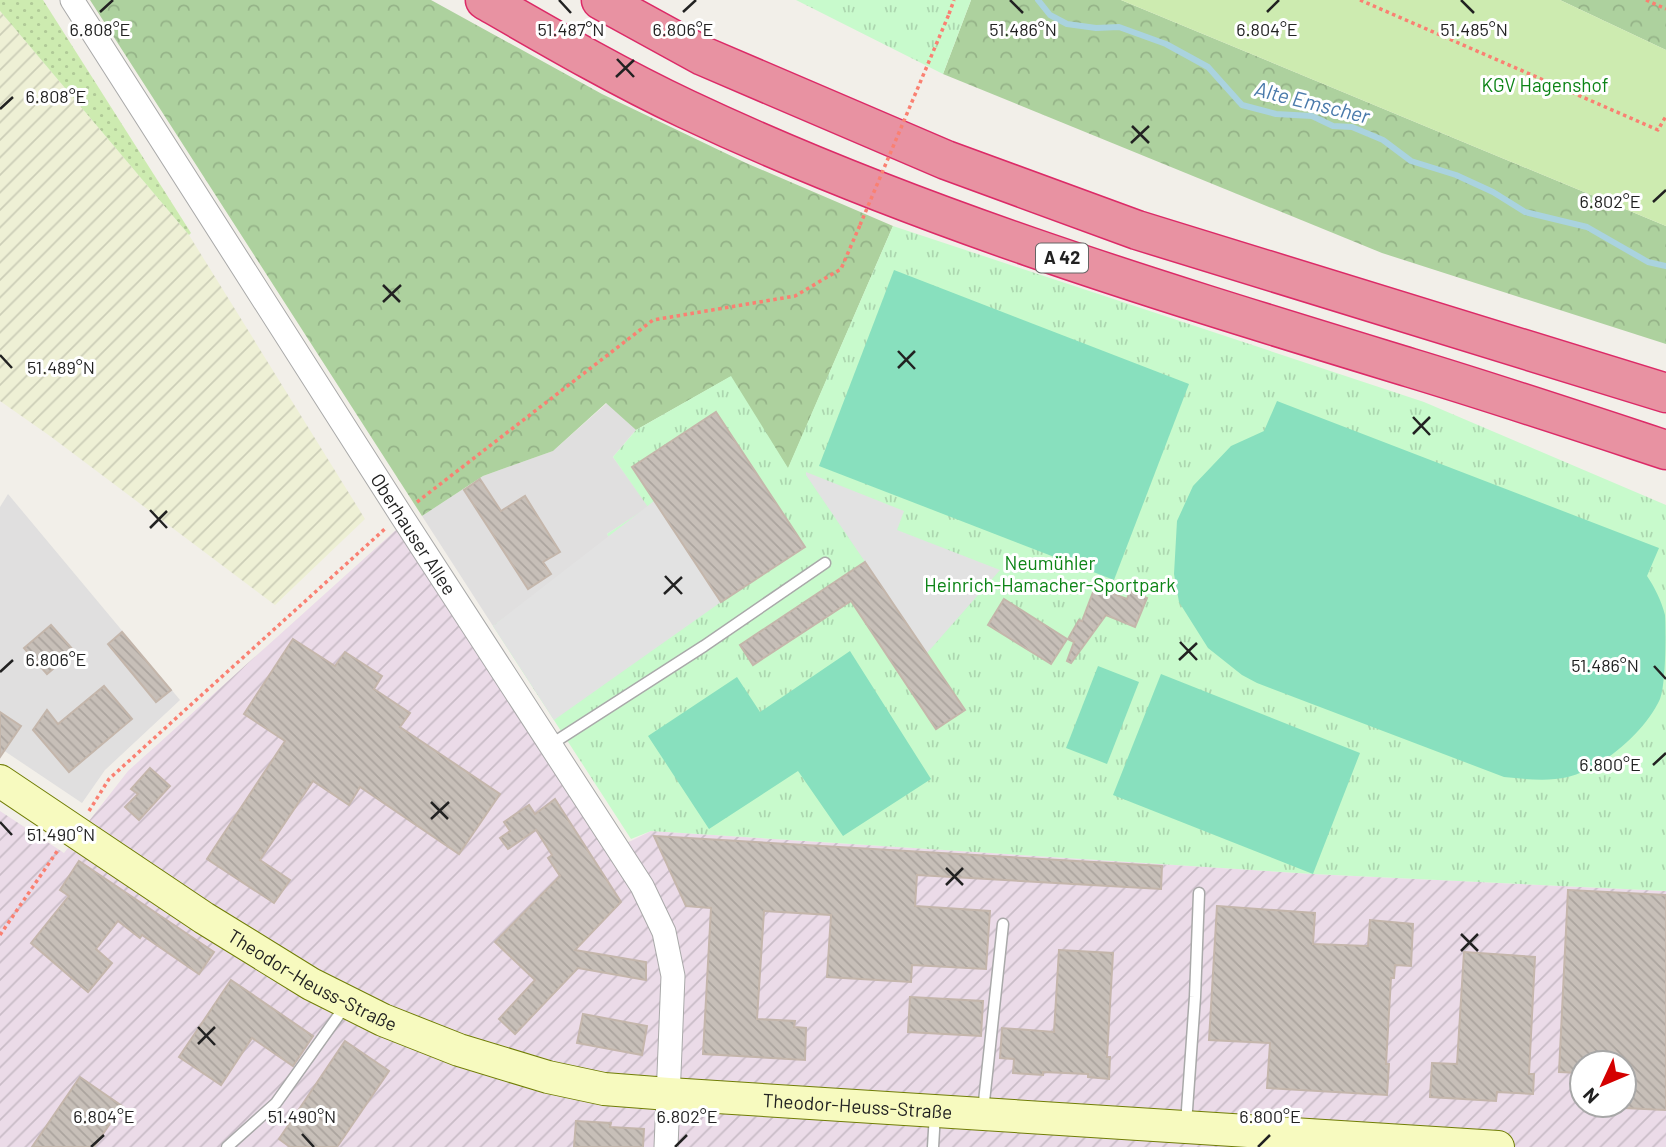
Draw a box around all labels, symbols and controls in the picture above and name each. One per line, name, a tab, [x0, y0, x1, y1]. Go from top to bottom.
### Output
text: 6.808°E	[70, 18, 130, 40]
text: 51.487°N	[538, 18, 604, 40]
text: 6.806°E	[653, 18, 713, 40]
text: 51.486°N	[989, 18, 1057, 40]
text: 6.804°E	[1236, 18, 1298, 40]
text: 51.485°N	[1440, 18, 1508, 40]
park label: KGV Hagenshof	[1482, 73, 1608, 96]
water label: Alte Emscher	[1252, 75, 1373, 128]
text: 6.808°E	[26, 85, 86, 107]
text: 6.802°E	[1579, 190, 1641, 212]
road number: A 42	[1036, 244, 1088, 272]
text: 51.489°N	[27, 356, 95, 378]
street label: Oberhauser Allee	[366, 469, 462, 599]
park label: Neumühler Heinrich-Hamacher-Sportpark	[924, 551, 1176, 596]
text: 6.806°E	[26, 648, 86, 670]
text: 51.486°N	[1571, 654, 1639, 676]
text: 6.800°E	[1579, 753, 1641, 775]
text: 51.490°N	[27, 823, 95, 845]
street label: Theodor-Heuss-Straße	[224, 924, 401, 1035]
north arrow	[1568, 1049, 1638, 1119]
text: N	[1578, 1084, 1603, 1109]
street label: Theodor-Heuss-Straße	[762, 1088, 953, 1123]
text: 6.804°E	[73, 1105, 135, 1127]
text: 51.490°N	[268, 1105, 336, 1127]
text: 6.802°E	[656, 1105, 718, 1127]
text: 6.800°E	[1239, 1105, 1301, 1127]

